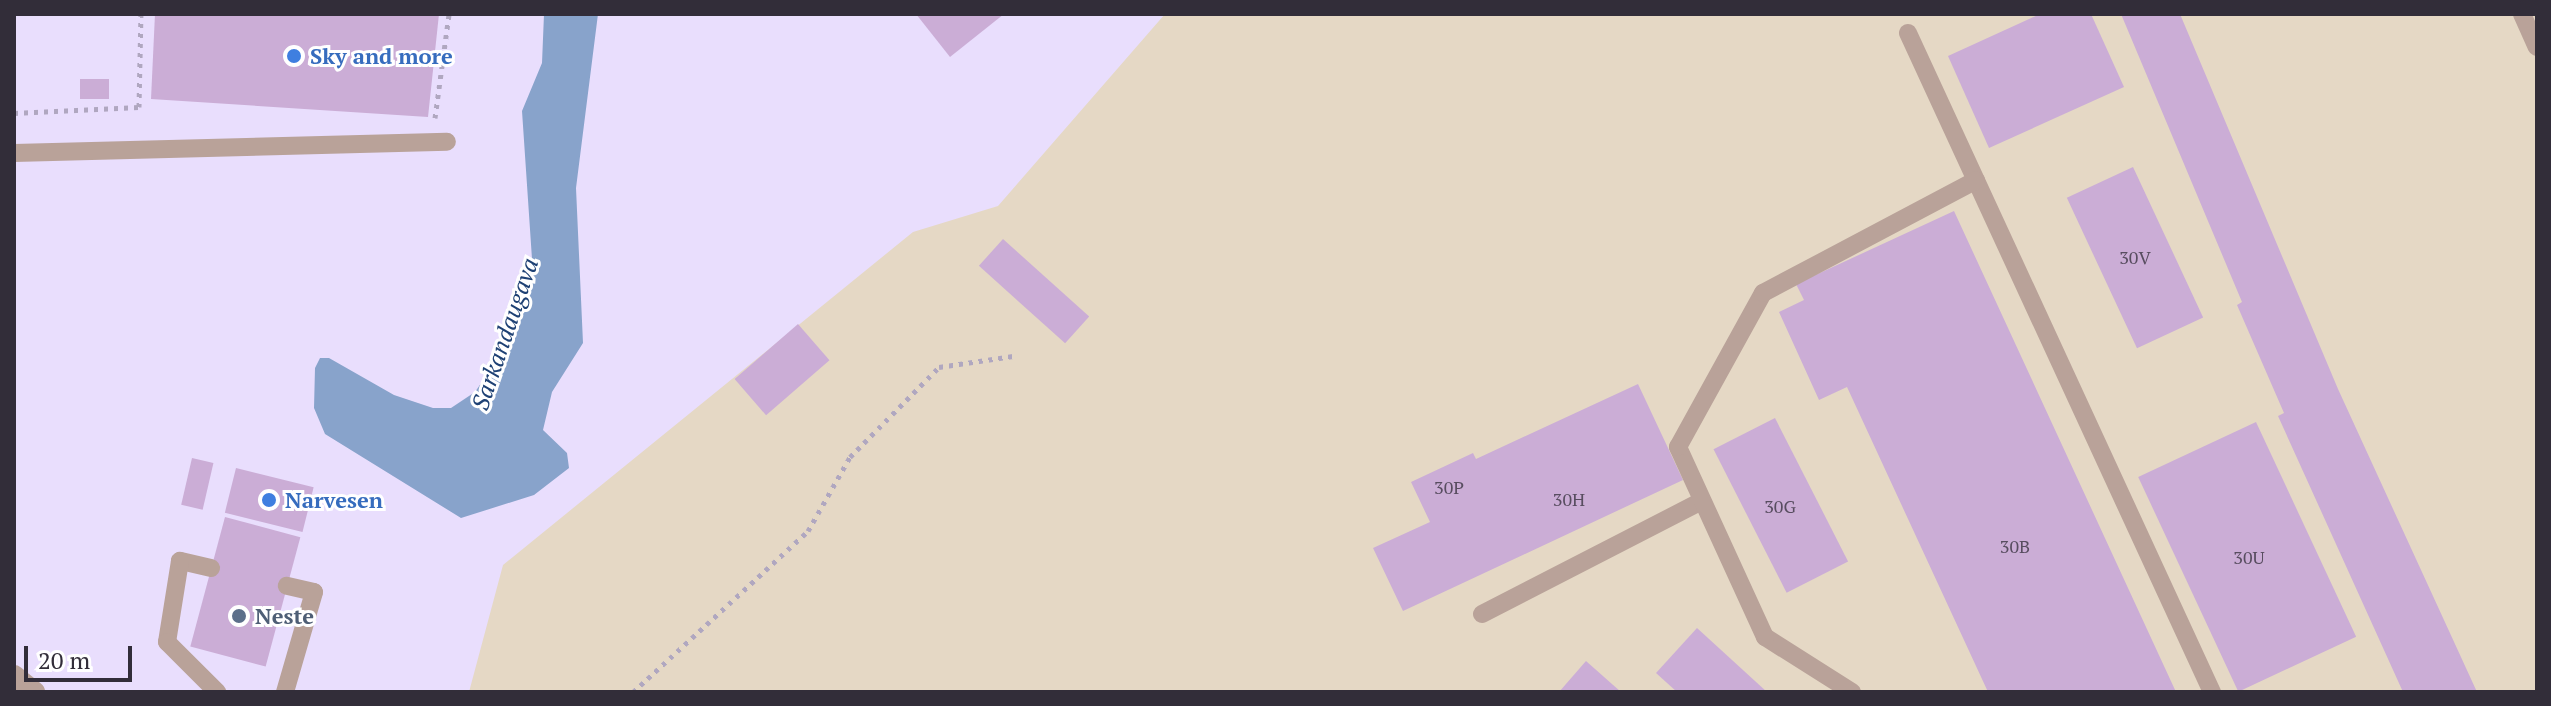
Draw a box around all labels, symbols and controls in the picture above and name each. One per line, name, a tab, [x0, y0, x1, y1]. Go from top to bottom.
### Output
place label: Sky and more	[310, 43, 453, 69]
marker: Sky and more	[285, 47, 303, 65]
house number: 30V	[2119, 246, 2151, 268]
water label: Sarkandaugava	[466, 254, 544, 414]
house number: 30P	[1434, 476, 1464, 498]
place label: Narvesen	[285, 487, 383, 513]
house number: 30H	[1553, 488, 1585, 510]
marker: Narvesen	[260, 491, 278, 509]
house number: 30G	[1764, 495, 1796, 517]
house number: 30B	[2000, 535, 2030, 557]
house number: 30U	[2233, 546, 2265, 568]
place label: Neste	[255, 603, 314, 629]
marker: Neste	[230, 607, 248, 625]
scale bar	[28, 630, 136, 680]
text: 20 m	[38, 644, 90, 676]

